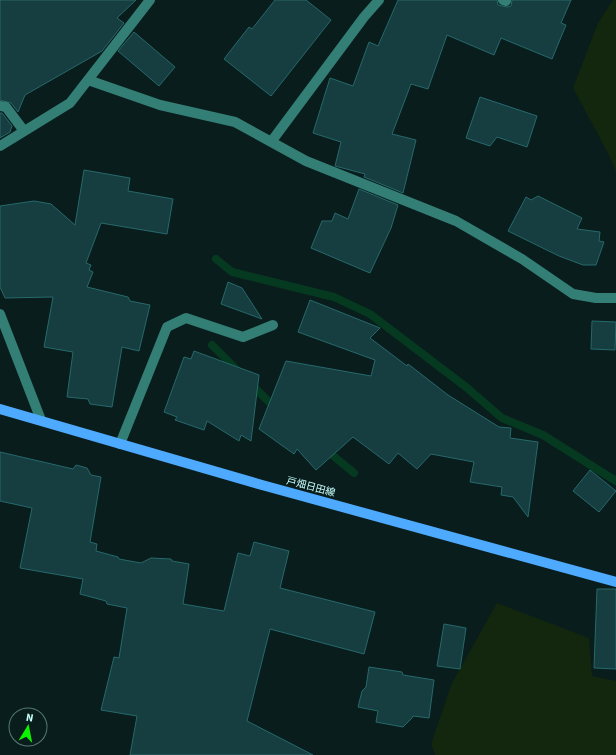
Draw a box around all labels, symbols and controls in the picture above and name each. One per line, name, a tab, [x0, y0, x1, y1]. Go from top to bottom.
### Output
street label: 戸畑日田線	[285, 474, 337, 500]
north arrow	[8, 707, 48, 747]
text: N	[25, 710, 35, 726]

